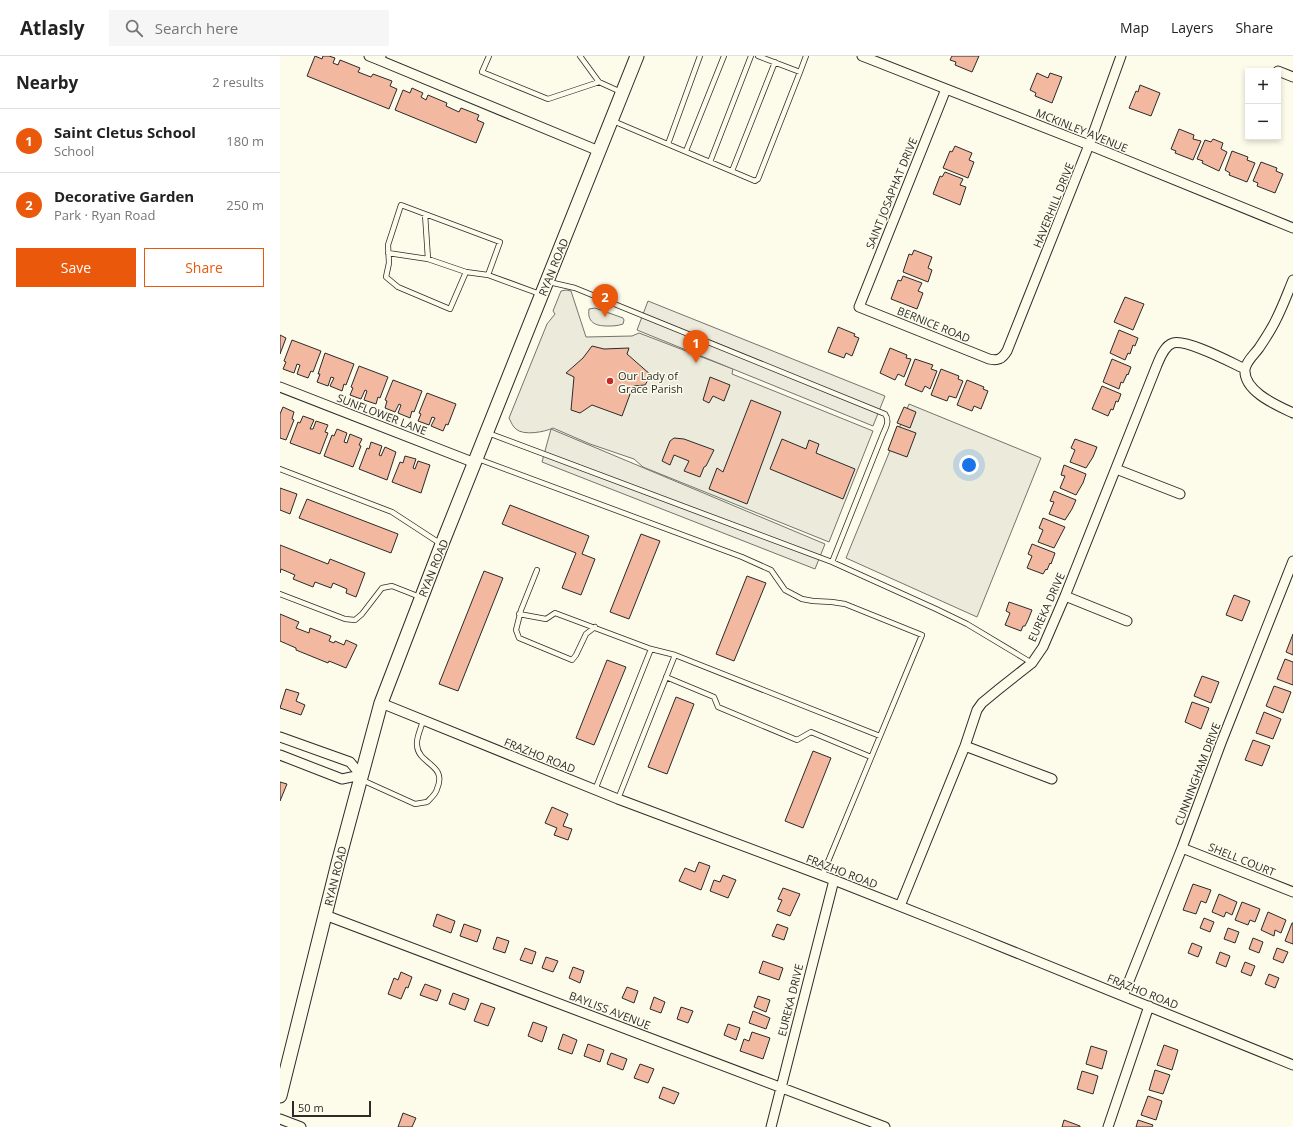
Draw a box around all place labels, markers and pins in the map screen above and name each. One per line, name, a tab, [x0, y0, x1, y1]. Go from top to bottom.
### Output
pin: 2	[592, 284, 618, 317]
pin: 1	[683, 330, 709, 363]
place label: Our Lady of Grace Parish	[618, 368, 683, 396]
marker: Our Lady of Grace Parish	[605, 376, 615, 386]

